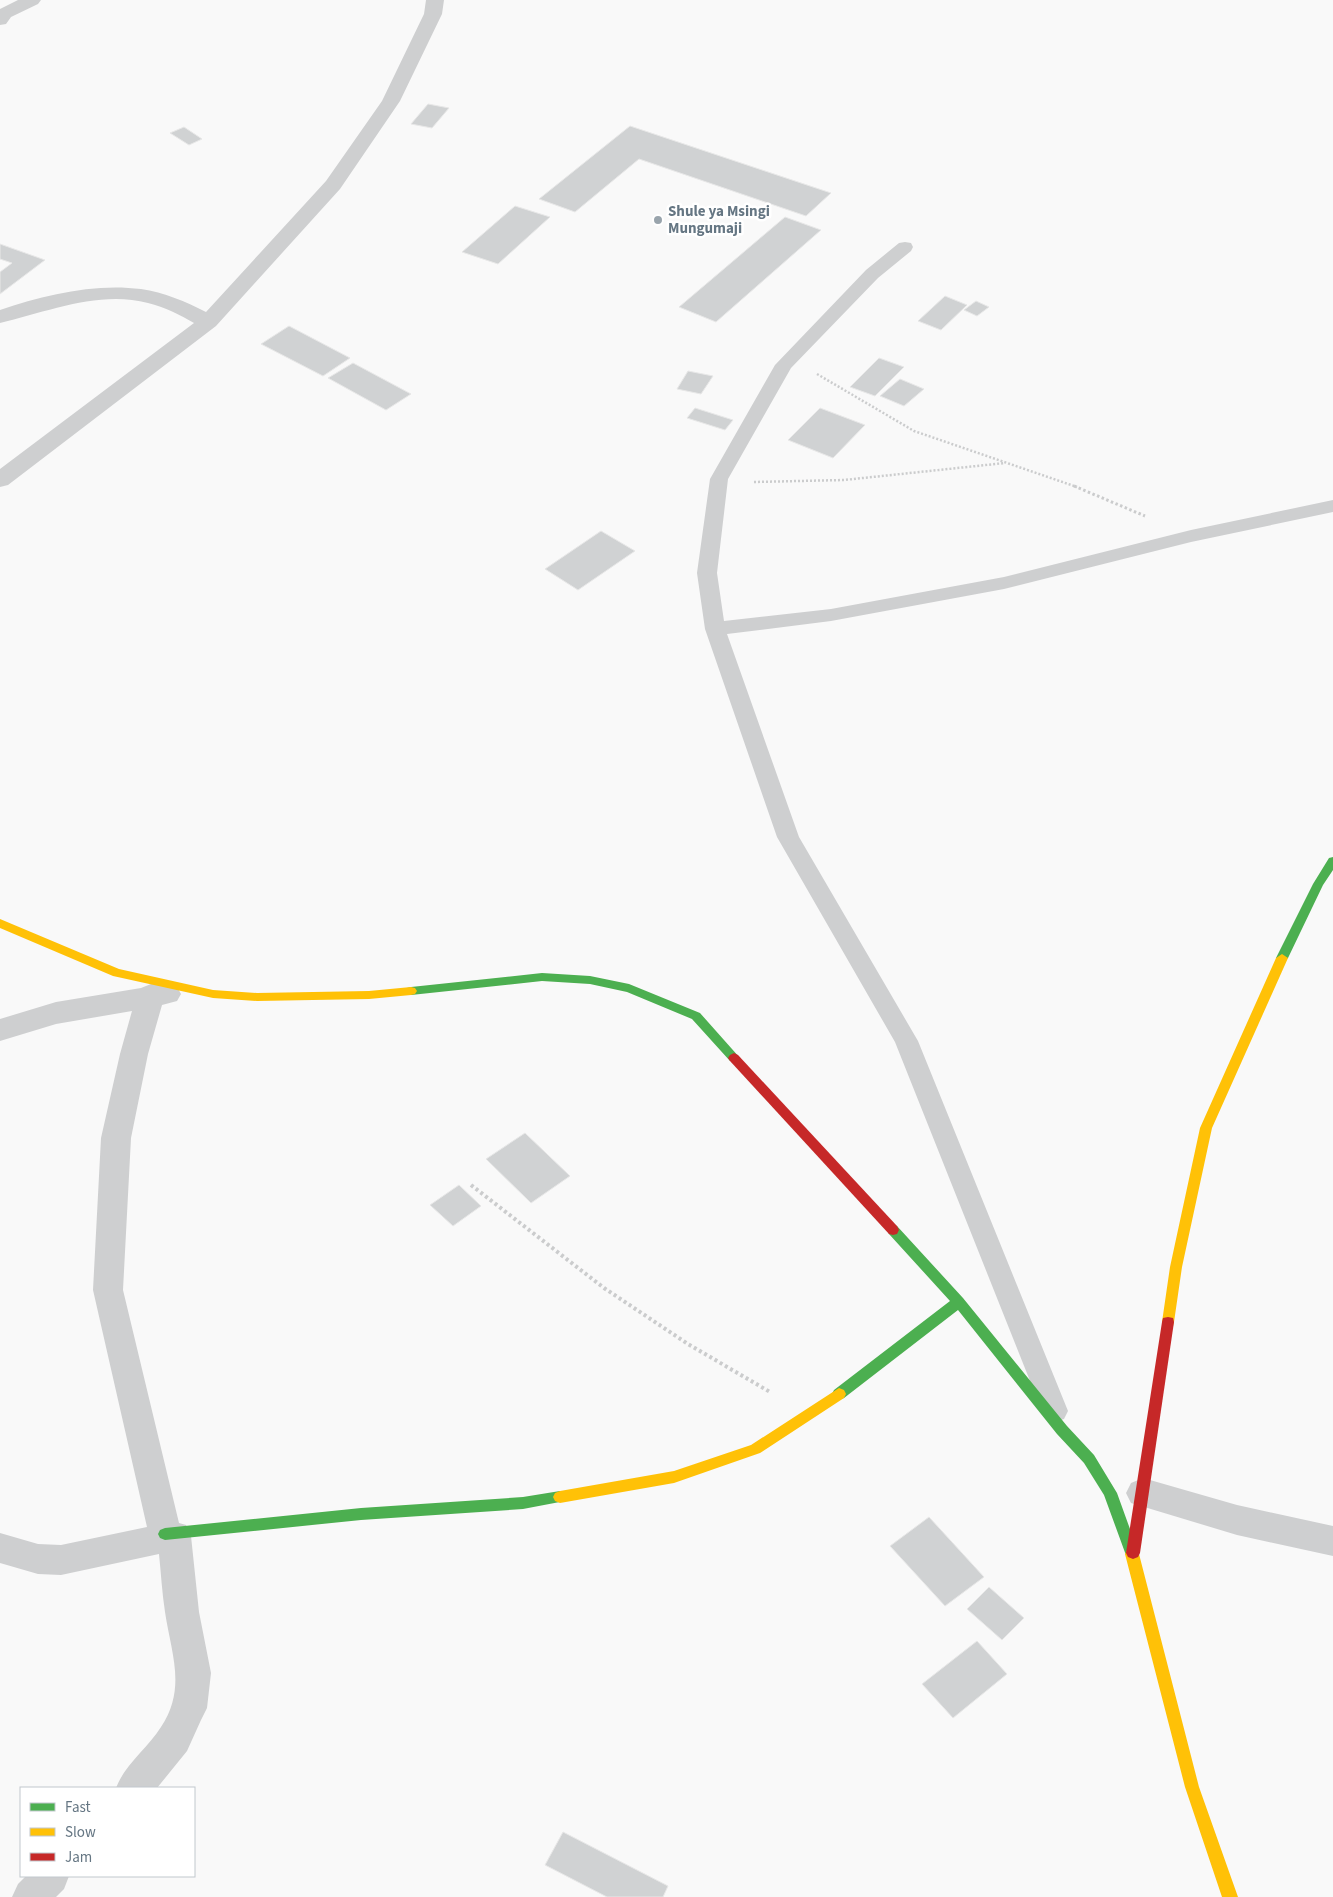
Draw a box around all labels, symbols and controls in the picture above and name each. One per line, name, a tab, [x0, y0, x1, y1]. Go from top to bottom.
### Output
place label: Shule ya Msingi Mungumaji	[668, 201, 770, 239]
marker: Shule ya Msingi Mungumaji	[652, 214, 664, 226]
legend	[20, 1787, 195, 1877]
text: Fast	[65, 1797, 91, 1818]
text: Slow	[65, 1822, 96, 1843]
text: Jam	[65, 1847, 92, 1868]

